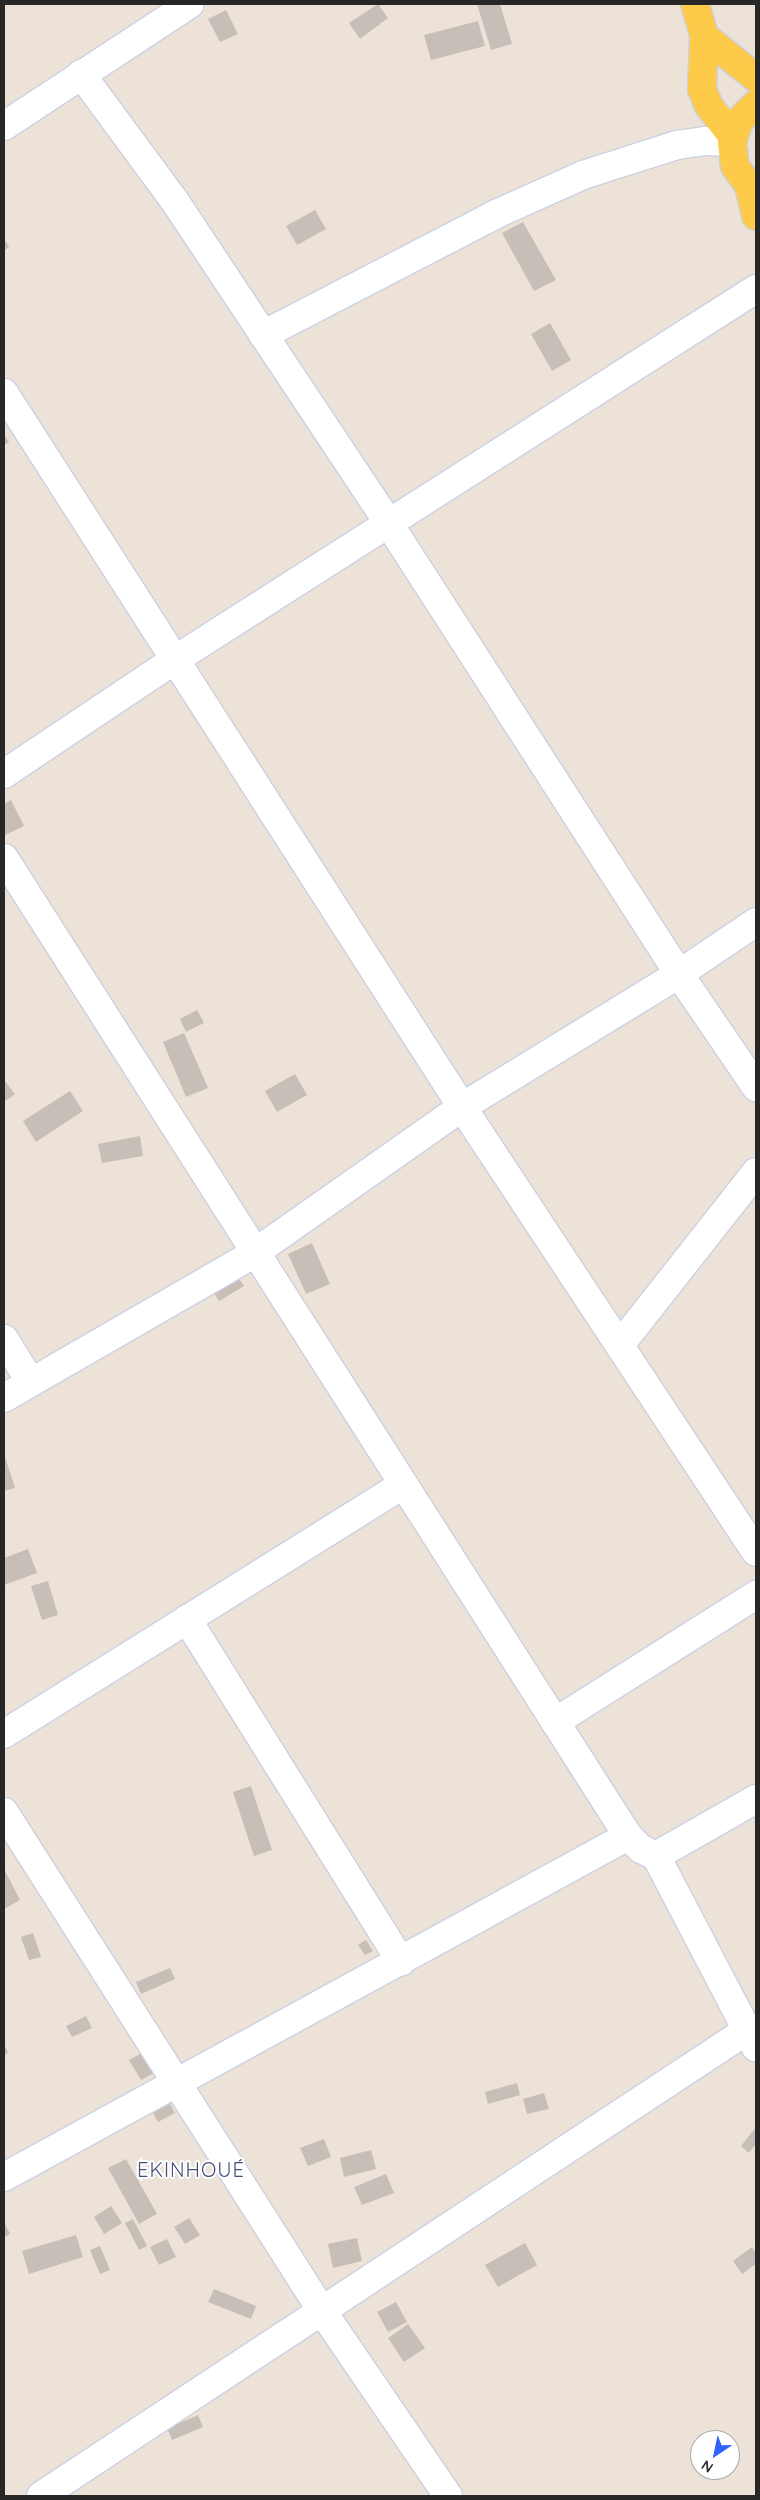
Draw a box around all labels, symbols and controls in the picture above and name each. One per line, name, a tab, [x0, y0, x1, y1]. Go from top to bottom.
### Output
district label: EKINHOUÉ	[136, 2157, 246, 2181]
north arrow	[690, 2430, 740, 2480]
text: N	[698, 2456, 716, 2477]

